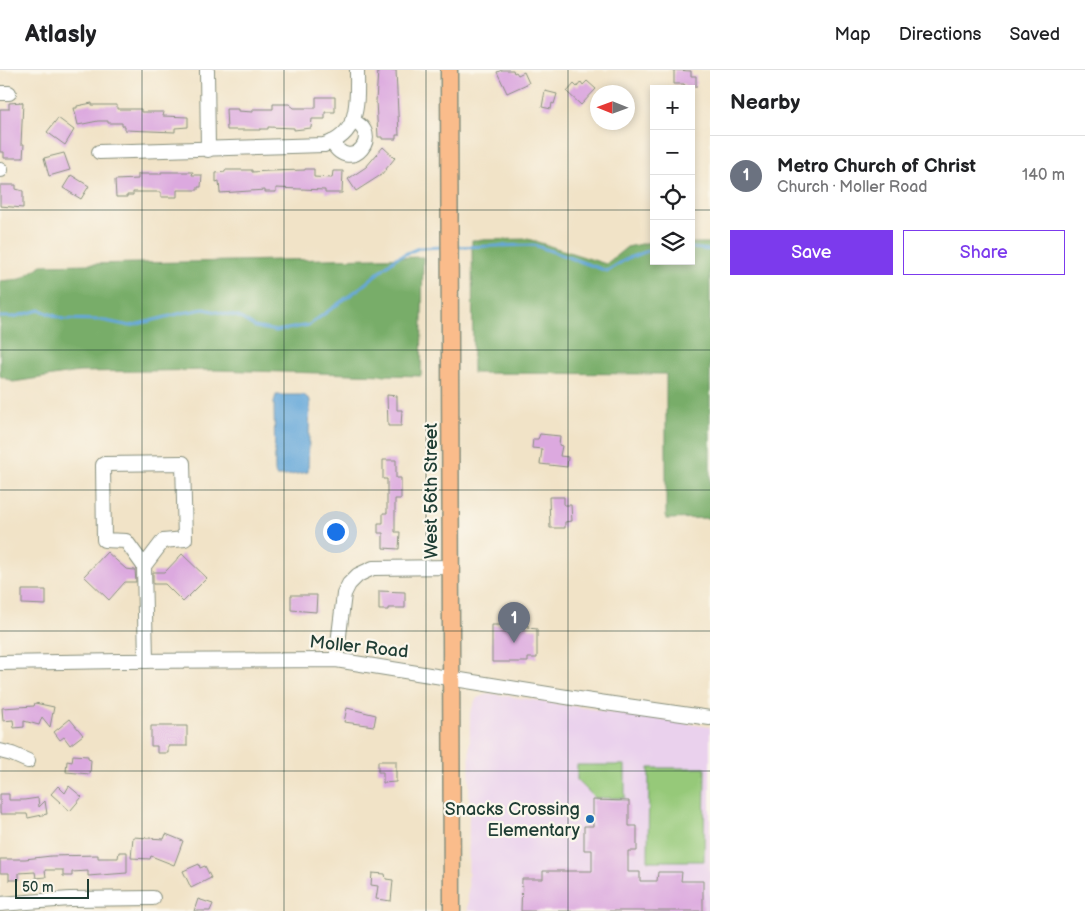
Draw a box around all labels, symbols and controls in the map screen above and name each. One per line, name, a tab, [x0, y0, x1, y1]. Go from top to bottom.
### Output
text: Atlasly	[25, 20, 96, 49]
text: Map	[835, 24, 871, 45]
text: Directions	[899, 24, 981, 45]
text: Saved	[1009, 24, 1060, 45]
north arrow	[590, 85, 635, 130]
map controls	[650, 85, 695, 265]
button: +	[650, 85, 695, 130]
text: Nearby	[730, 90, 800, 115]
button: −	[650, 130, 695, 175]
text: Metro Church of Christ	[777, 155, 976, 178]
text: 1	[743, 166, 749, 185]
text: 140 m	[1022, 166, 1065, 185]
button: locate	[650, 175, 695, 220]
text: Church · Moller Road	[777, 178, 928, 197]
button: layers	[650, 220, 695, 265]
button: Save	[730, 230, 893, 275]
button: Share	[903, 230, 1065, 275]
street label: West 56th Street	[421, 422, 442, 559]
your location	[323, 519, 349, 545]
pin: 1	[498, 602, 530, 643]
street label: Moller Road	[309, 631, 409, 663]
place label: Snacks Crossing Elementary	[445, 799, 581, 841]
marker: Snacks Crossing Elementary	[584, 813, 596, 825]
scale bar	[15, 876, 89, 899]
text: 50 m	[22, 879, 54, 896]

